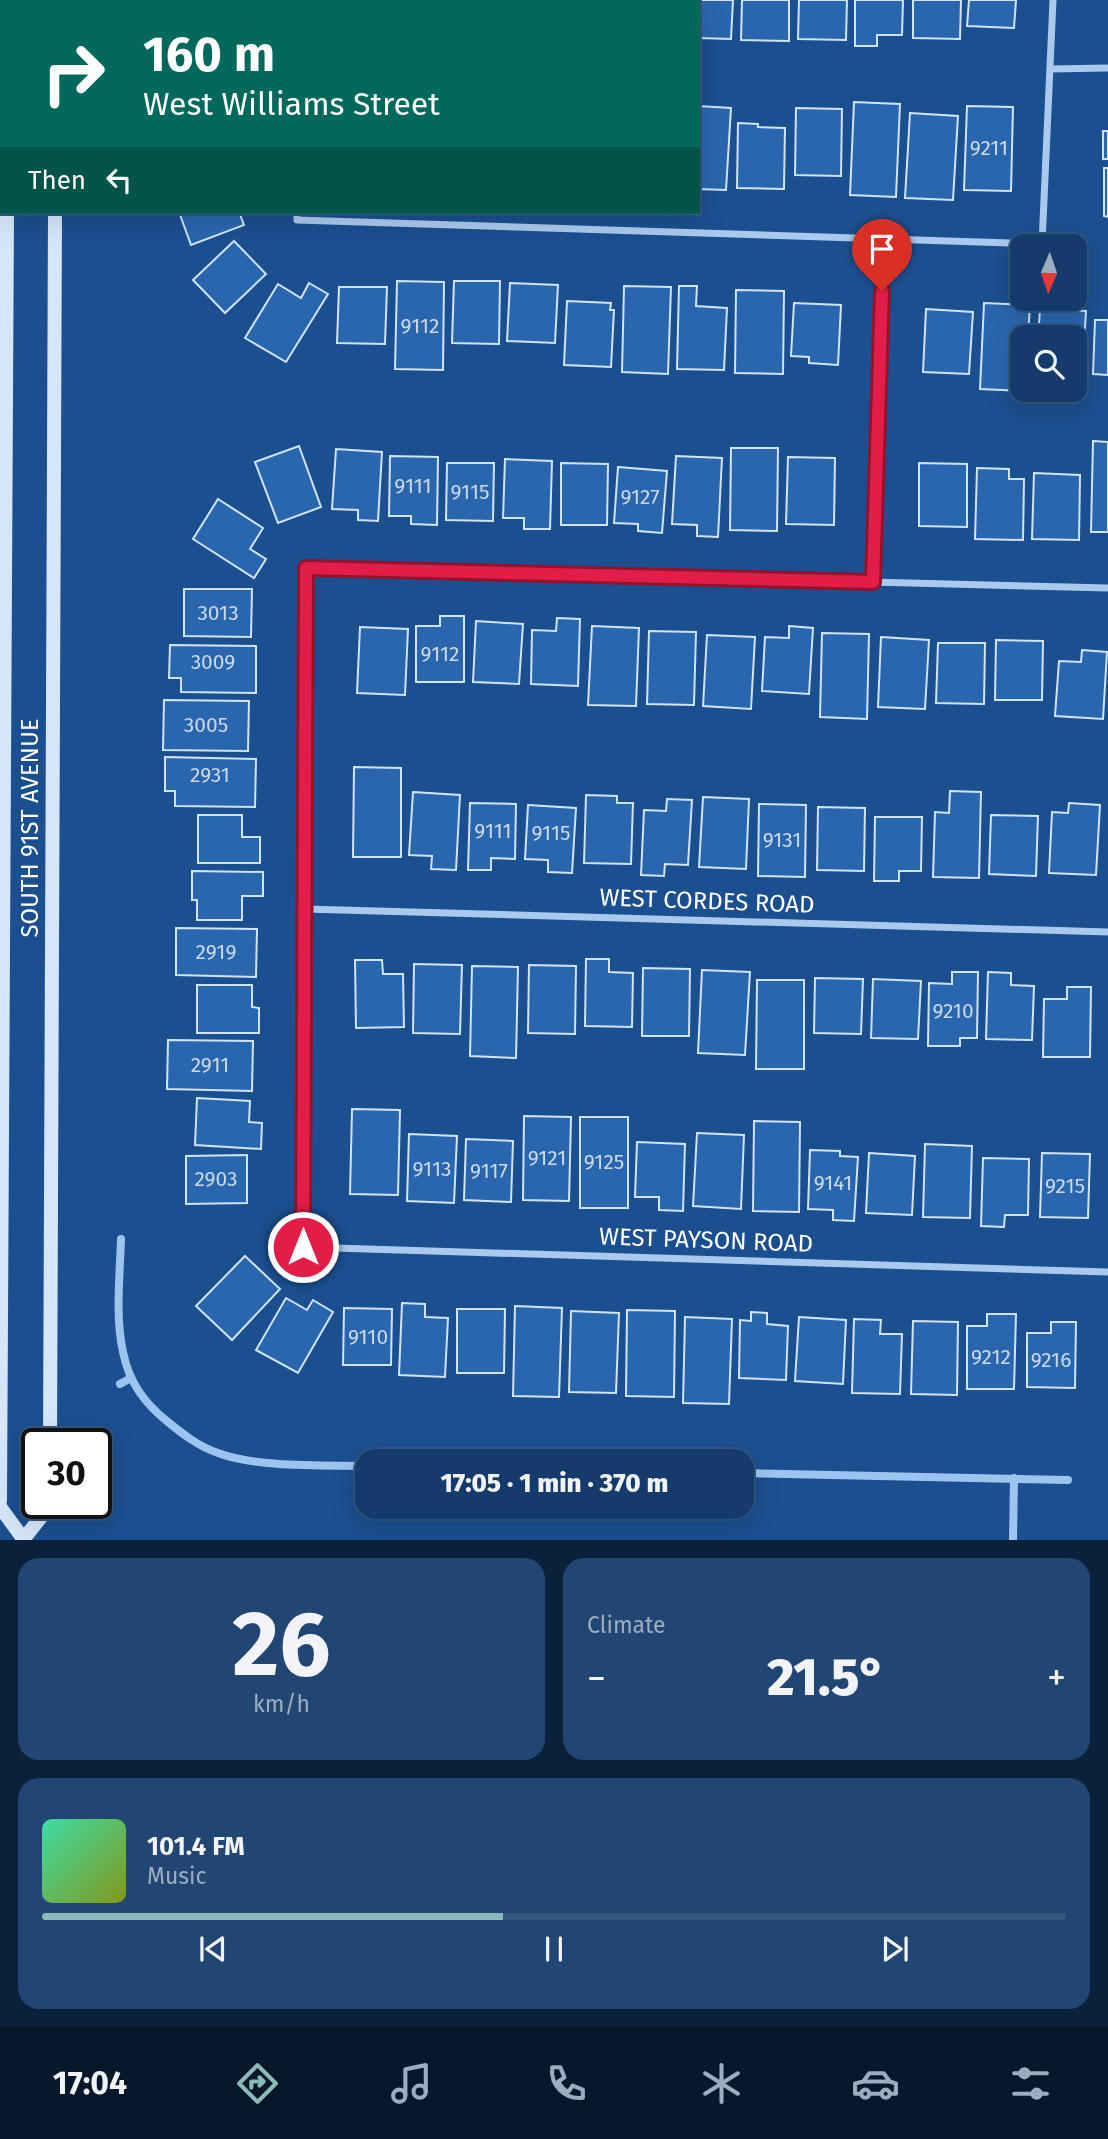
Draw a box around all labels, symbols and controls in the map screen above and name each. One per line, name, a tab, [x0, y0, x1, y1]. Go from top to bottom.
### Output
text: 160 m	[143, 25, 275, 84]
icon: right	[28, 28, 119, 119]
text: West Williams Street	[143, 85, 440, 123]
house number: 9211	[970, 135, 1008, 161]
icon: left	[100, 161, 138, 199]
text: Then	[28, 165, 86, 196]
pin	[852, 219, 912, 291]
icon: arrive	[863, 230, 901, 268]
north arrow	[1010, 234, 1087, 312]
map controls	[1010, 234, 1087, 402]
house number: 9112	[401, 313, 439, 339]
button: search	[1010, 325, 1087, 402]
house number: 9111	[394, 473, 432, 499]
house number: 9115	[450, 479, 490, 505]
house number: 9127	[620, 484, 660, 510]
house number: 3013	[197, 600, 239, 626]
house number: 9112	[421, 641, 459, 667]
house number: 3009	[191, 649, 235, 675]
house number: 3005	[184, 712, 228, 738]
street label: SOUTH 91ST AVENUE	[16, 718, 44, 938]
house number: 2931	[190, 762, 230, 788]
house number: 9111	[474, 818, 512, 844]
house number: 9115	[531, 820, 571, 846]
house number: 9131	[763, 827, 801, 853]
street label: WEST CORDES ROAD	[599, 883, 815, 919]
house number: 2919	[196, 939, 236, 965]
house number: 9210	[932, 998, 974, 1024]
house number: 2911	[191, 1052, 229, 1078]
house number: 9121	[528, 1145, 566, 1171]
house number: 9125	[584, 1149, 624, 1175]
house number: 9113	[413, 1156, 451, 1182]
house number: 9117	[470, 1158, 508, 1184]
house number: 2903	[194, 1166, 238, 1192]
house number: 9141	[814, 1170, 852, 1196]
house number: 9215	[1045, 1173, 1085, 1199]
position arrow	[266, 1210, 340, 1284]
street label: WEST PAYSON ROAD	[599, 1222, 813, 1258]
house number: 9110	[348, 1324, 388, 1350]
house number: 9212	[971, 1344, 1011, 1370]
house number: 9216	[1031, 1347, 1071, 1373]
speed limit sign: 30	[21, 1428, 112, 1519]
text: 17:05 · 1 min · 370 m	[441, 1468, 668, 1499]
text: 26	[232, 1590, 331, 1699]
text: Climate	[587, 1611, 666, 1639]
text: 21.5°	[767, 1646, 886, 1709]
text: −	[587, 1655, 606, 1701]
text: +	[1047, 1655, 1066, 1701]
text: km/h	[253, 1690, 310, 1718]
text: 101.4 FM	[147, 1831, 245, 1862]
text: Music	[147, 1862, 207, 1890]
icon: previous	[194, 1930, 232, 1968]
icon: pause	[535, 1930, 573, 1968]
icon: next	[876, 1930, 914, 1968]
icon: directions	[233, 2059, 282, 2108]
icon: music	[387, 2059, 436, 2108]
icon: phone	[542, 2059, 591, 2108]
icon: climate	[697, 2059, 746, 2108]
icon: car	[851, 2059, 900, 2108]
icon: filters	[1006, 2059, 1055, 2108]
text: 17:04	[53, 2064, 127, 2102]

